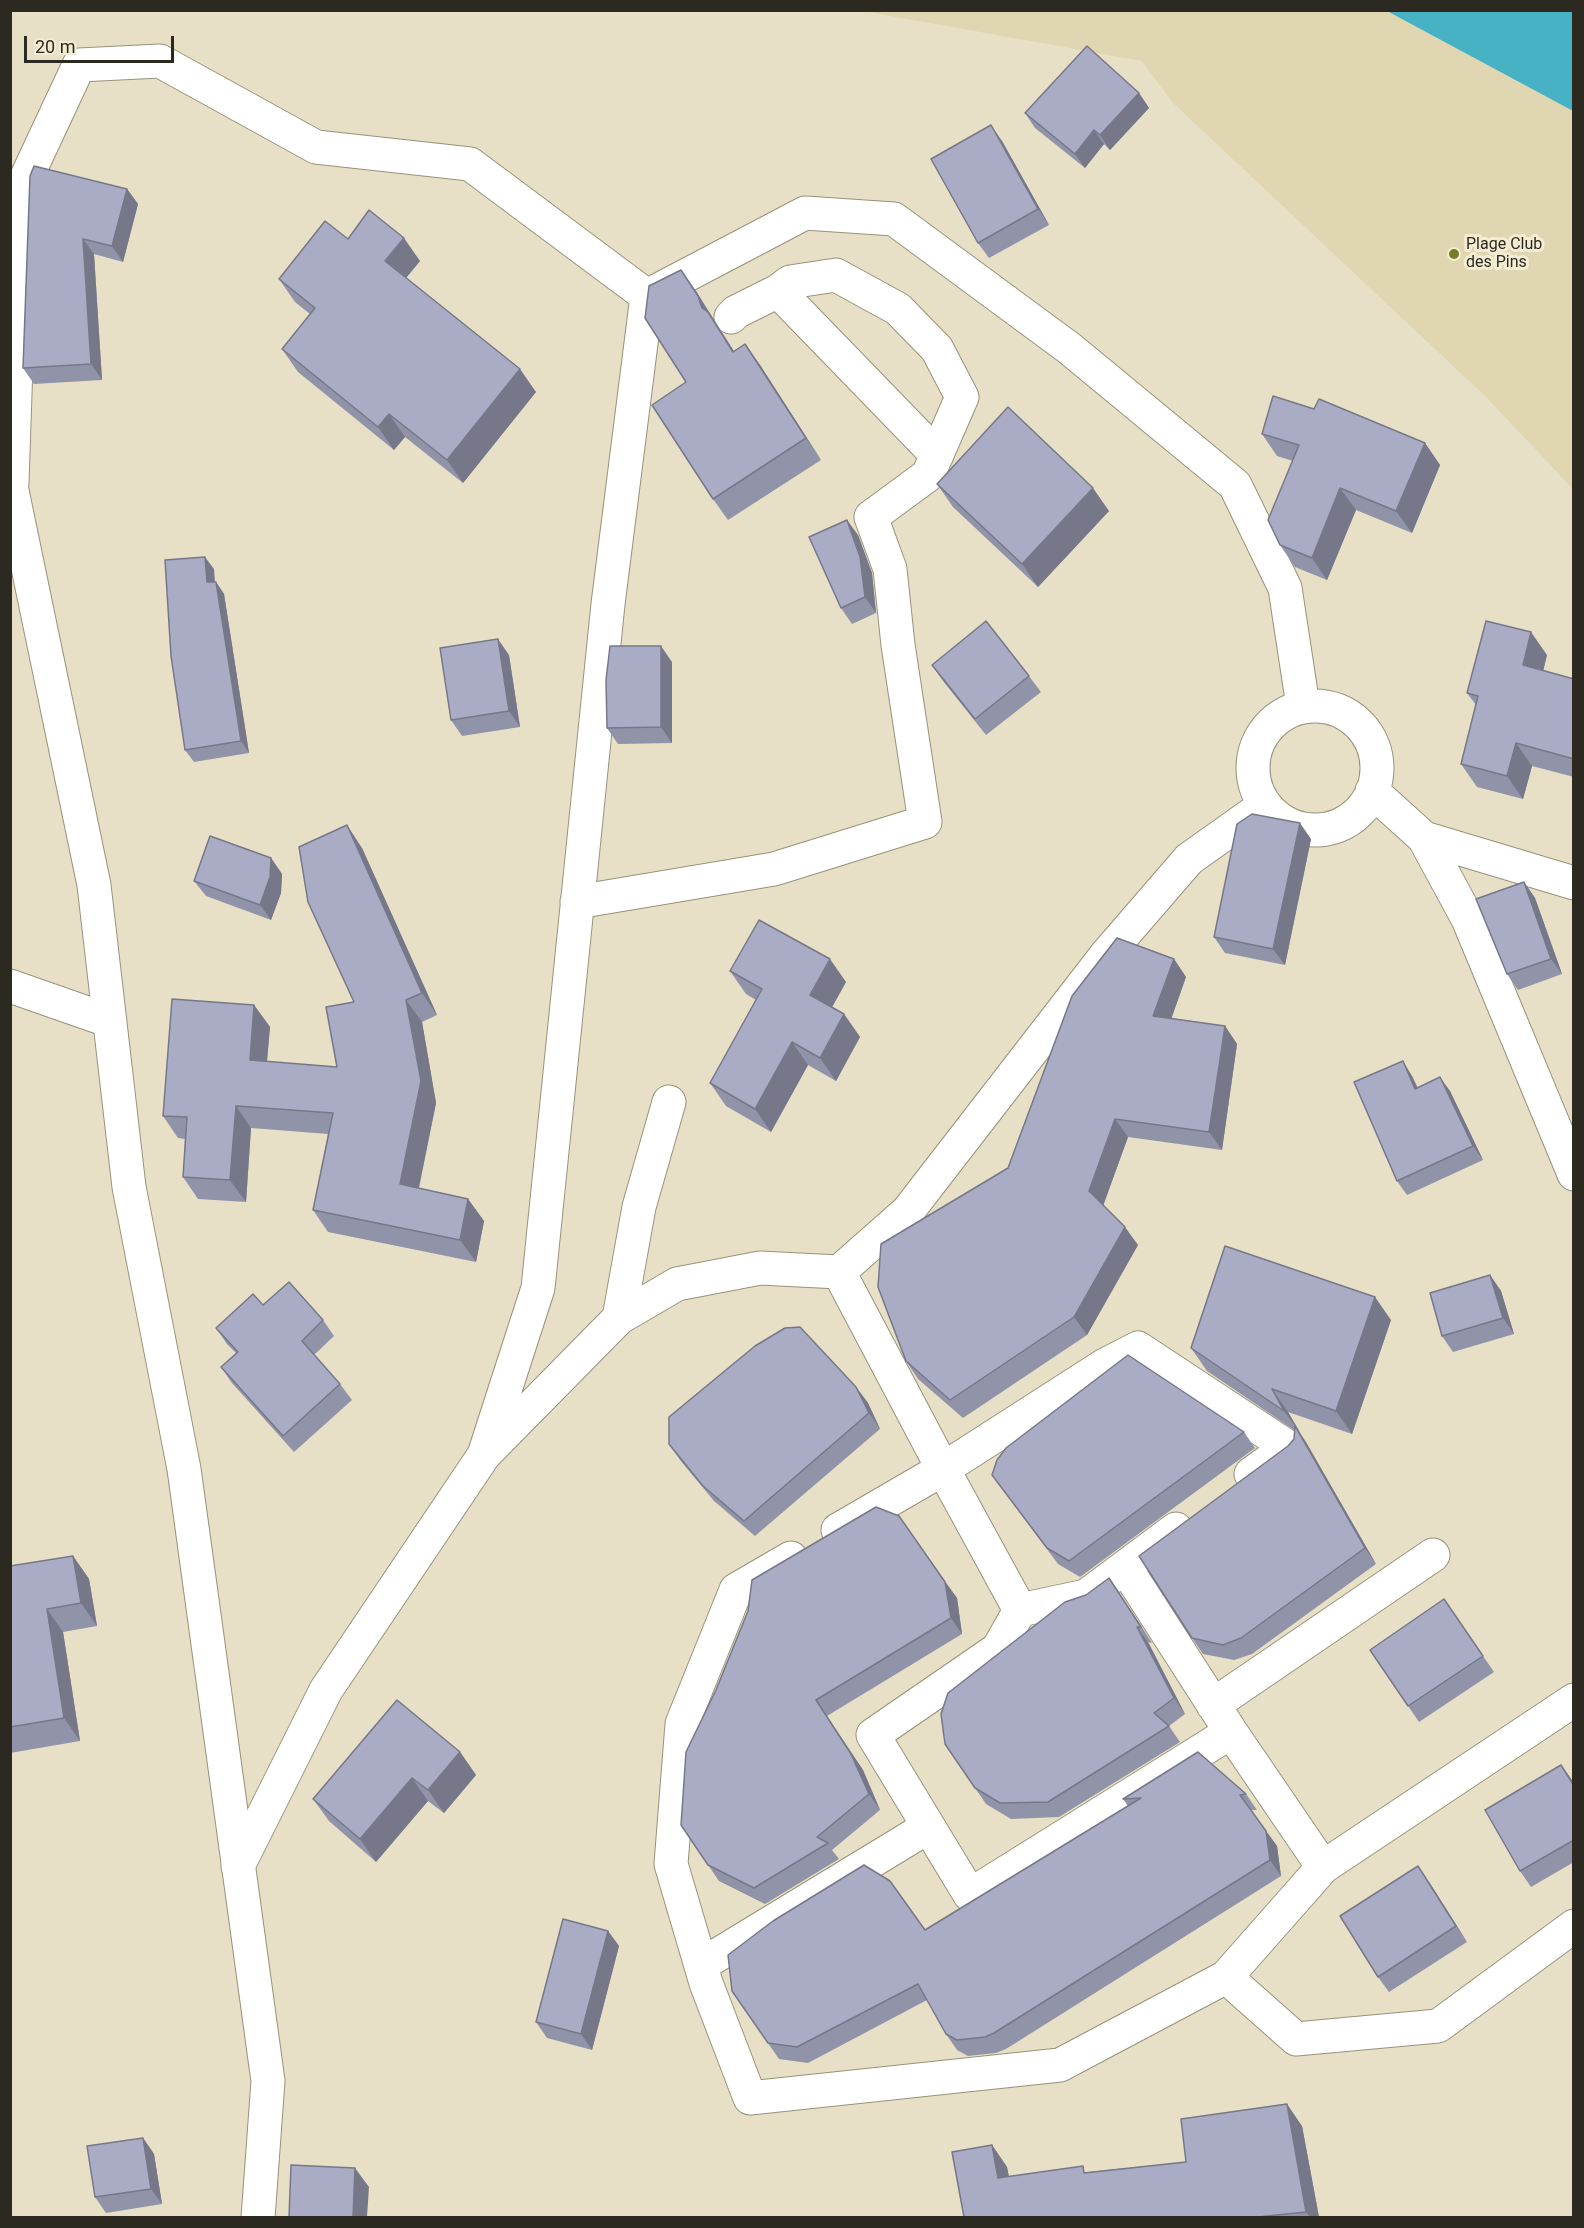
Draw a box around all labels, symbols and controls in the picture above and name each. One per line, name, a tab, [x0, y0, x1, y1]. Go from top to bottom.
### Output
scale bar	[27, 24, 177, 62]
text: 20 m	[35, 36, 75, 57]
place label: Plage Club des Pins	[1466, 235, 1542, 273]
marker: Plage Club des Pins	[1447, 247, 1461, 261]

